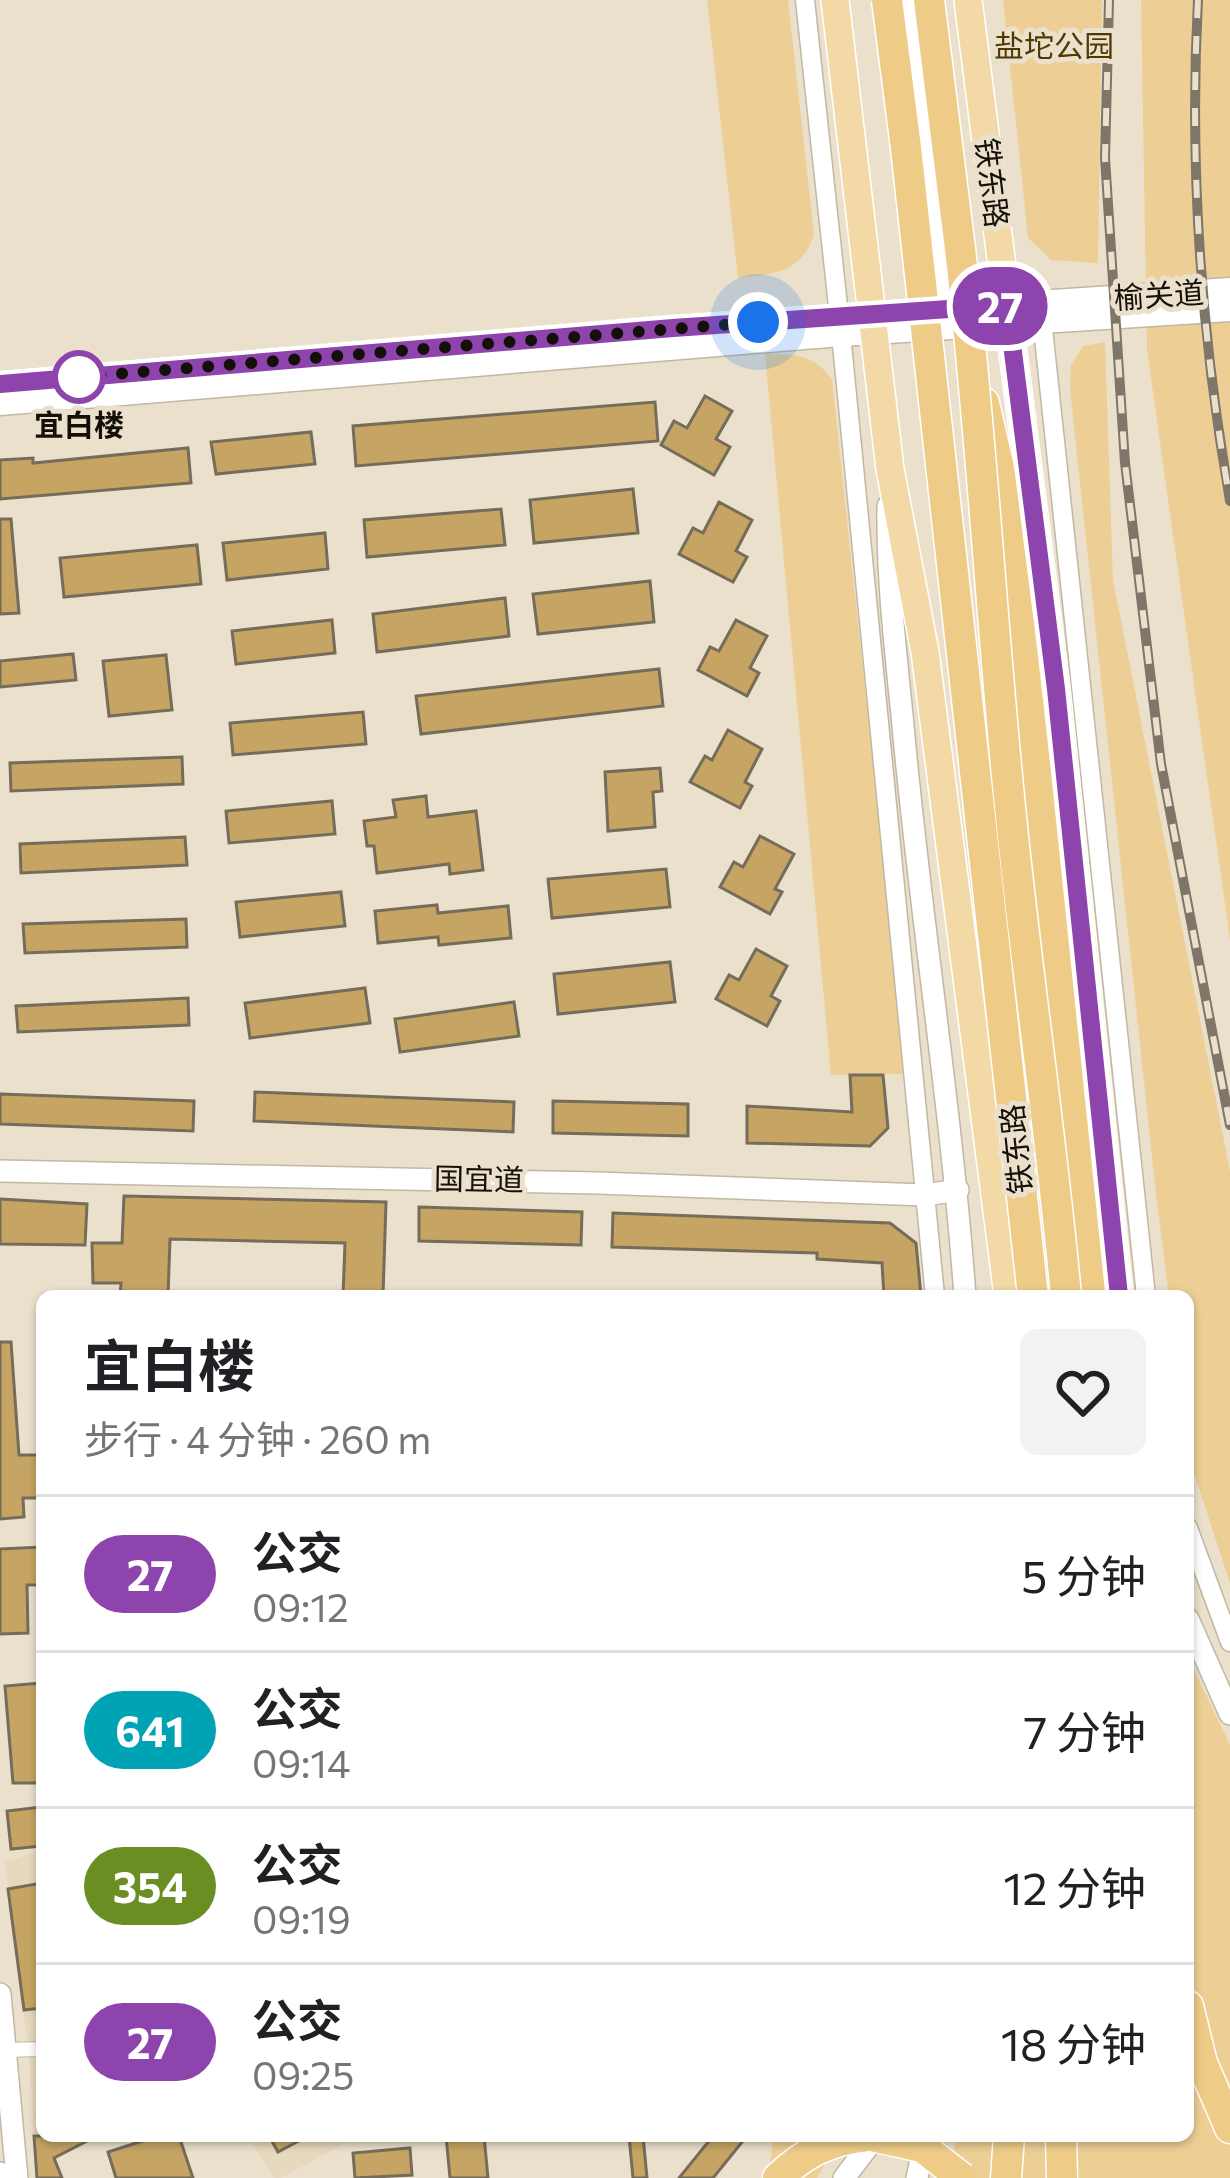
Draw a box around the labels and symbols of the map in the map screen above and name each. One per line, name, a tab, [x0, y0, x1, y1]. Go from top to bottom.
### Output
park label: 盐坨公园	[994, 26, 1114, 63]
street label: 铁东路	[970, 136, 1017, 230]
line badge: 27	[946, 267, 1054, 345]
street label: 榆关道	[1113, 272, 1205, 315]
your location	[728, 292, 788, 352]
marker: 宜白楼	[54, 352, 104, 402]
place label: 宜白楼	[34, 405, 124, 442]
street label: 铁东路	[991, 1103, 1038, 1196]
street label: 国宜道	[434, 1158, 524, 1197]

